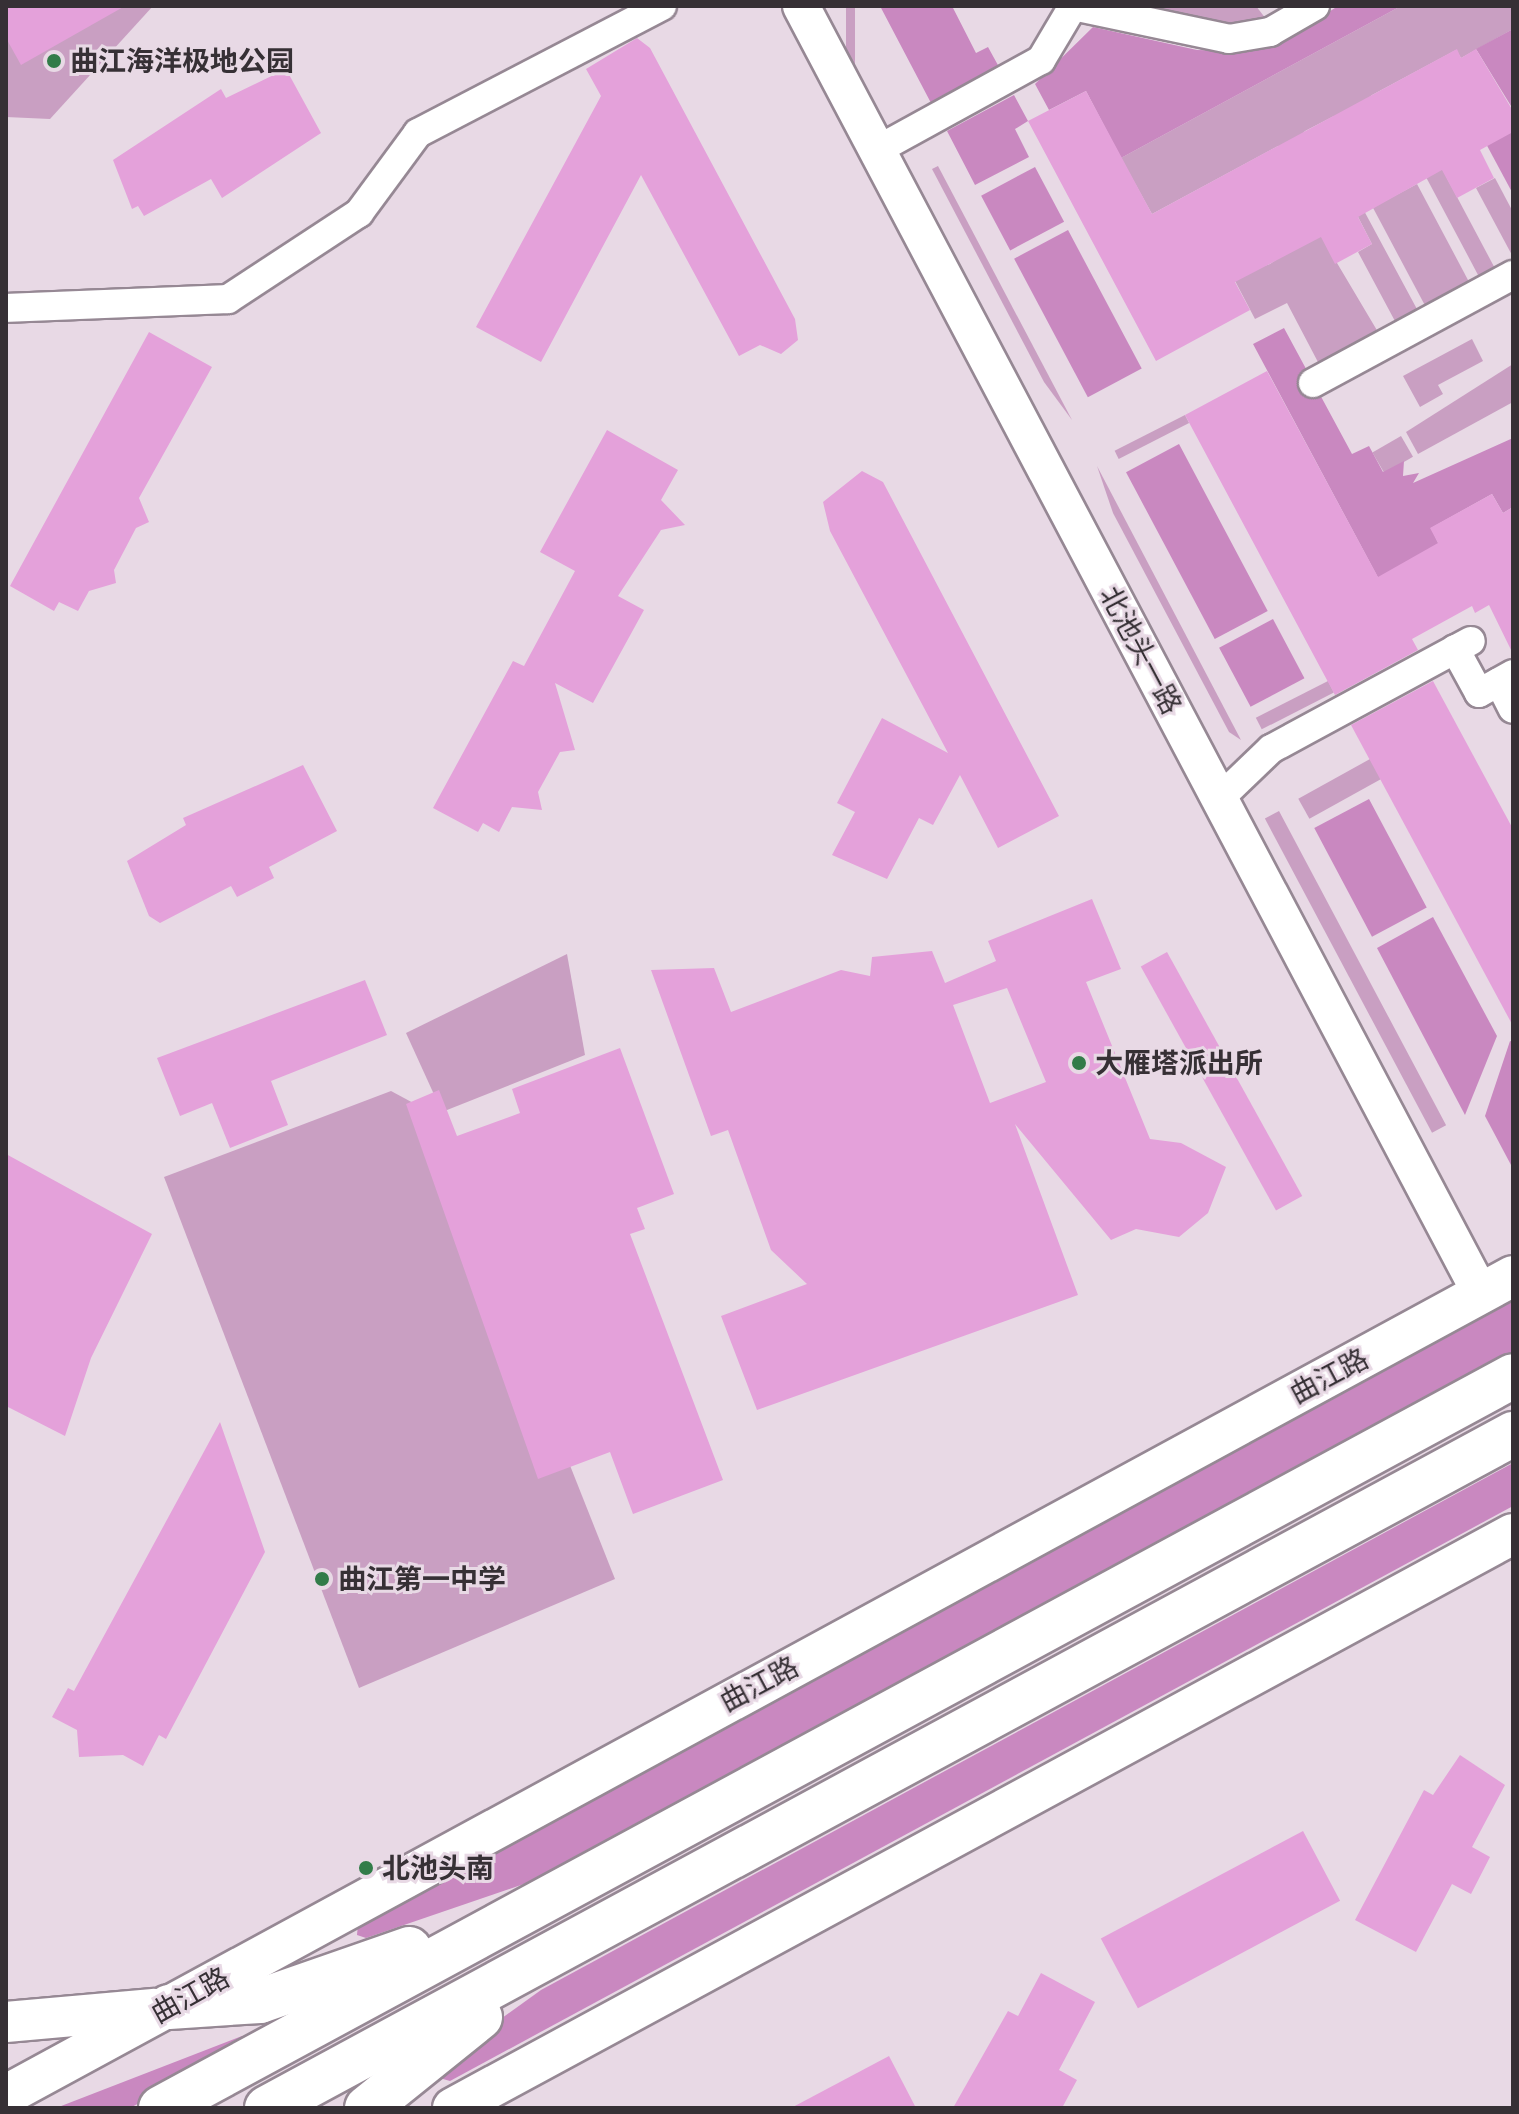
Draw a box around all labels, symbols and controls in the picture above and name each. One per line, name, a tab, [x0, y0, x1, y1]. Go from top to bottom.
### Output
place label: 曲江海洋极地公园	[70, 44, 294, 78]
marker: 曲江海洋极地公园	[45, 52, 63, 70]
street label: 北池头一路	[1093, 580, 1189, 720]
place label: 大雁塔派出所	[1095, 1046, 1263, 1080]
marker: 大雁塔派出所	[1070, 1054, 1088, 1072]
street label: 曲江路	[1284, 1341, 1374, 1411]
place label: 曲江第一中学	[338, 1562, 506, 1596]
marker: 曲江第一中学	[313, 1570, 331, 1588]
street label: 曲江路	[714, 1649, 804, 1719]
place label: 北池头南	[382, 1851, 494, 1885]
marker: 北池头南	[357, 1859, 375, 1877]
street label: 曲江路	[145, 1960, 235, 2030]

